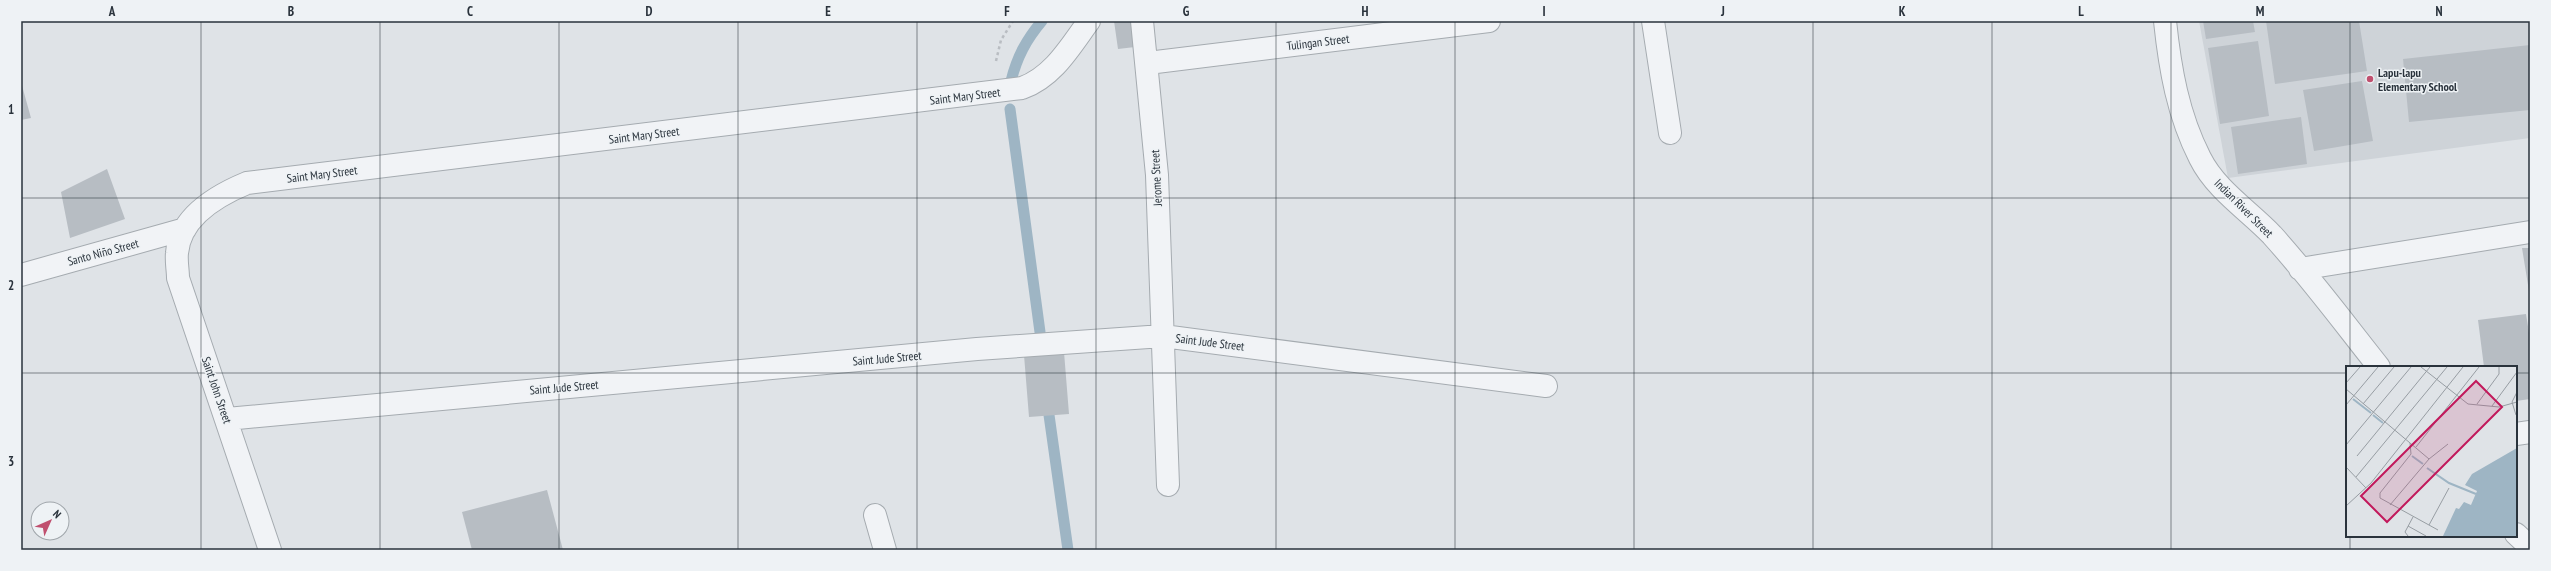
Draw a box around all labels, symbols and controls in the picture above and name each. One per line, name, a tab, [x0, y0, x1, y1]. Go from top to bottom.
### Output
text: A	[108, 3, 116, 20]
text: B	[288, 3, 294, 20]
text: C	[467, 3, 473, 20]
text: D	[646, 3, 653, 20]
text: E	[825, 3, 831, 20]
text: F	[1004, 3, 1010, 20]
text: G	[1183, 3, 1190, 20]
text: H	[1362, 3, 1369, 20]
text: I	[1542, 3, 1546, 20]
text: J	[1720, 3, 1725, 20]
text: K	[1899, 3, 1906, 20]
text: L	[2078, 3, 2084, 20]
text: M	[2256, 3, 2265, 20]
text: N	[2435, 3, 2443, 20]
street label: Tulingan Street	[1286, 31, 1351, 53]
place label: Lapu-lapu Elementary School	[2378, 65, 2457, 94]
marker: Lapu-lapu Elementary School	[2365, 74, 2375, 84]
street label: Saint Mary Street	[929, 84, 1002, 108]
text: 1	[8, 101, 14, 118]
street label: Saint Mary Street	[608, 123, 681, 147]
street label: Jerome Street	[1147, 149, 1165, 208]
street label: Saint Mary Street	[286, 162, 359, 186]
street label: Indian River Street	[2211, 175, 2277, 241]
street label: Santo Niño Street	[66, 235, 141, 269]
text: 2	[8, 277, 14, 294]
street label: Saint Jude Street	[1175, 330, 1246, 354]
street label: Saint Jude Street	[852, 347, 923, 368]
street label: Saint John Street	[199, 355, 236, 426]
inset map	[2346, 366, 2517, 537]
street label: Saint Jude Street	[529, 376, 600, 397]
text: 3	[8, 453, 14, 470]
north arrow	[30, 501, 70, 541]
text: N	[50, 507, 64, 521]

